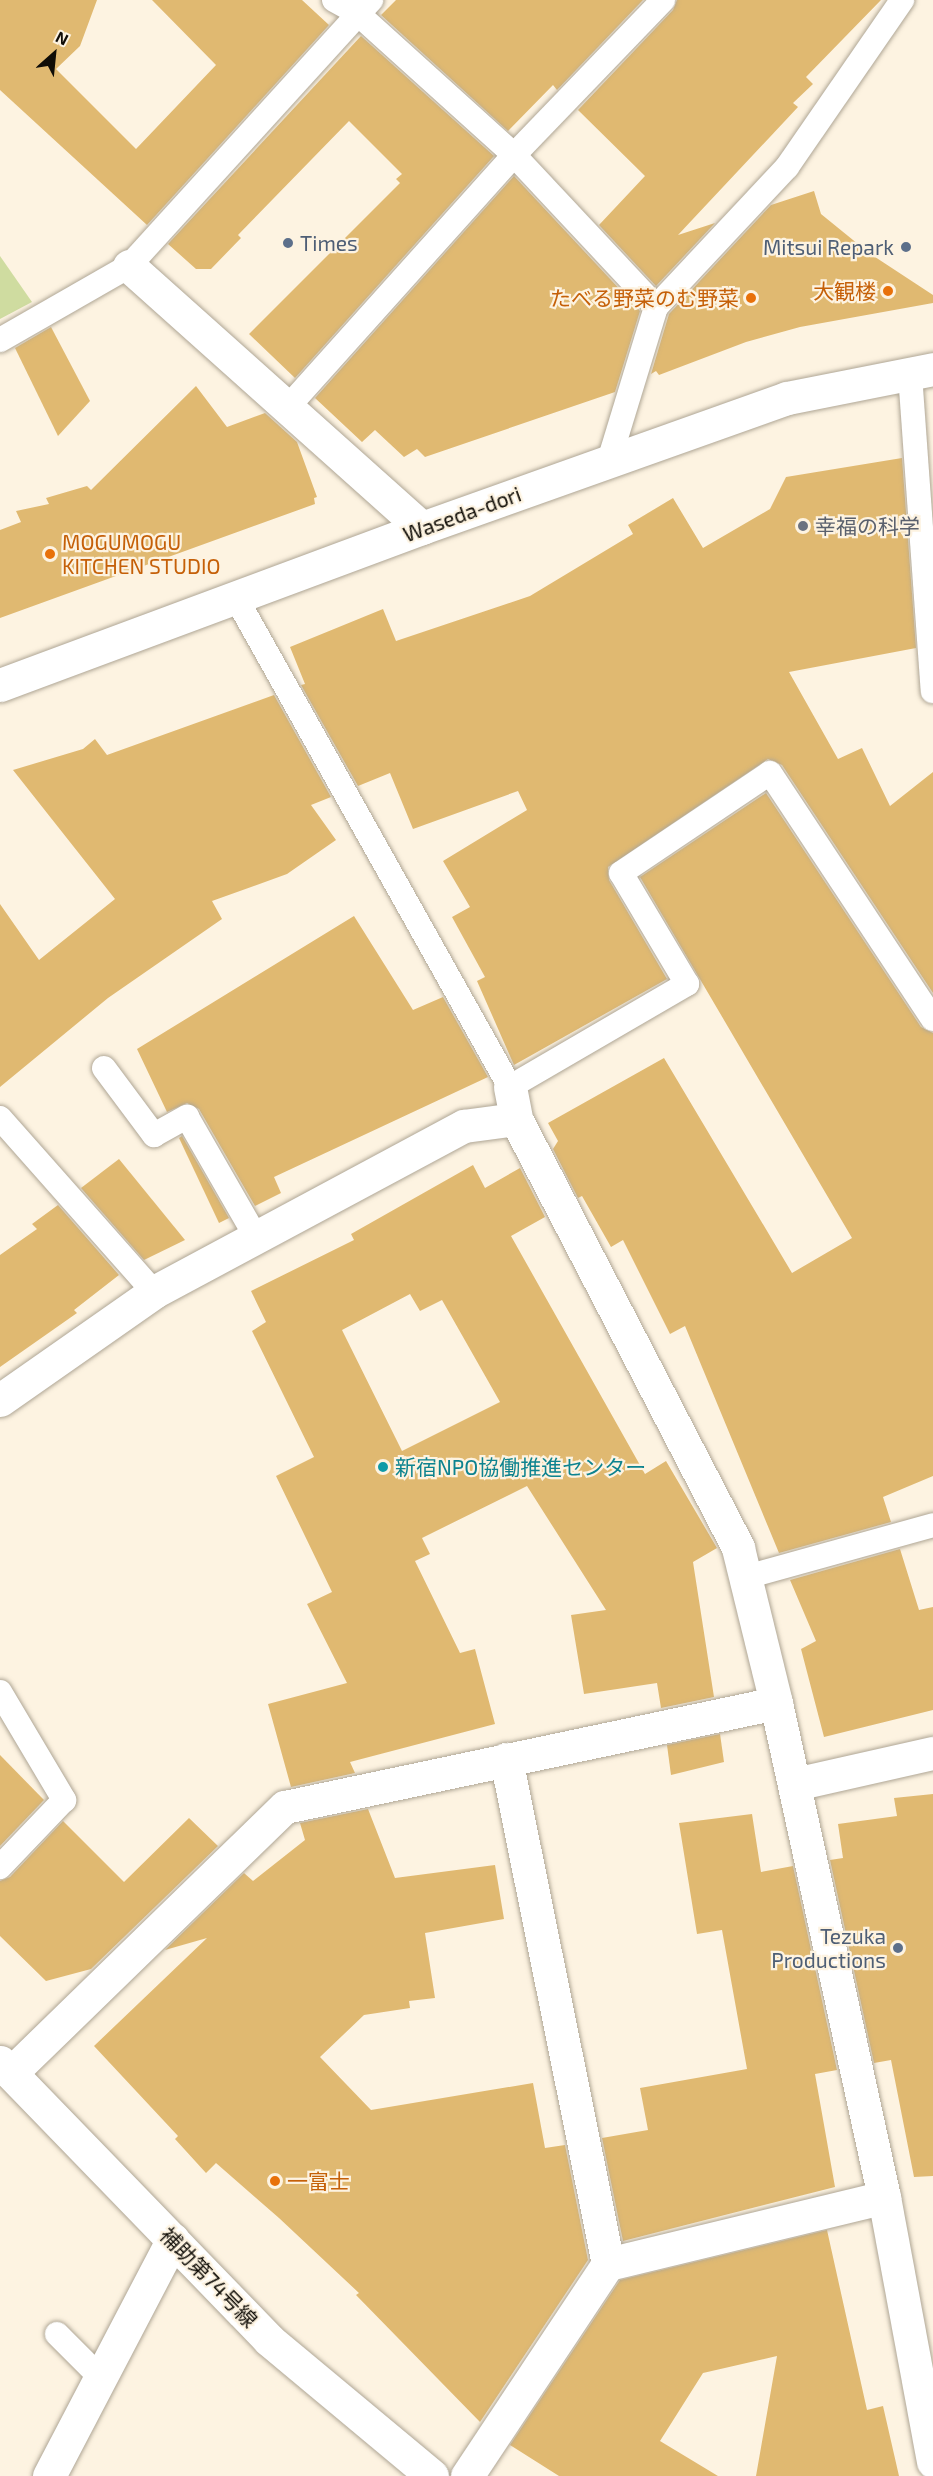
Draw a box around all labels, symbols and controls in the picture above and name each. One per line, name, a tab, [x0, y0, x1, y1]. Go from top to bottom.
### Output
north arrow	[24, 24, 84, 84]
text: N	[53, 26, 72, 49]
place label: Times	[300, 230, 358, 256]
place label: Mitsui Repark	[763, 234, 894, 260]
marker: Times	[281, 236, 295, 250]
marker: Mitsui Repark	[899, 240, 913, 254]
place label: 大観楼	[813, 278, 876, 304]
marker: 大観楼	[881, 284, 895, 298]
place label: たべる野菜のむ野菜	[550, 285, 739, 311]
marker: たべる野菜のむ野菜	[744, 291, 758, 305]
street label: Waseda-dori	[400, 481, 524, 547]
place label: 幸福の科学	[815, 513, 920, 539]
marker: 幸福の科学	[796, 519, 810, 533]
place label: MOGUMOGU KITCHEN STUDIO	[62, 529, 221, 579]
marker: MOGUMOGU KITCHEN STUDIO	[43, 547, 57, 561]
place label: 新宿NPO協働推進センター	[395, 1454, 646, 1480]
marker: 新宿NPO協働推進センター	[376, 1460, 390, 1474]
place label: Tezuka Productions	[771, 1923, 886, 1973]
marker: Tezuka Productions	[891, 1941, 905, 1955]
place label: 一富士	[287, 2168, 350, 2194]
marker: 一富士	[268, 2174, 282, 2188]
street label: 補助第74号線	[155, 2222, 263, 2332]

